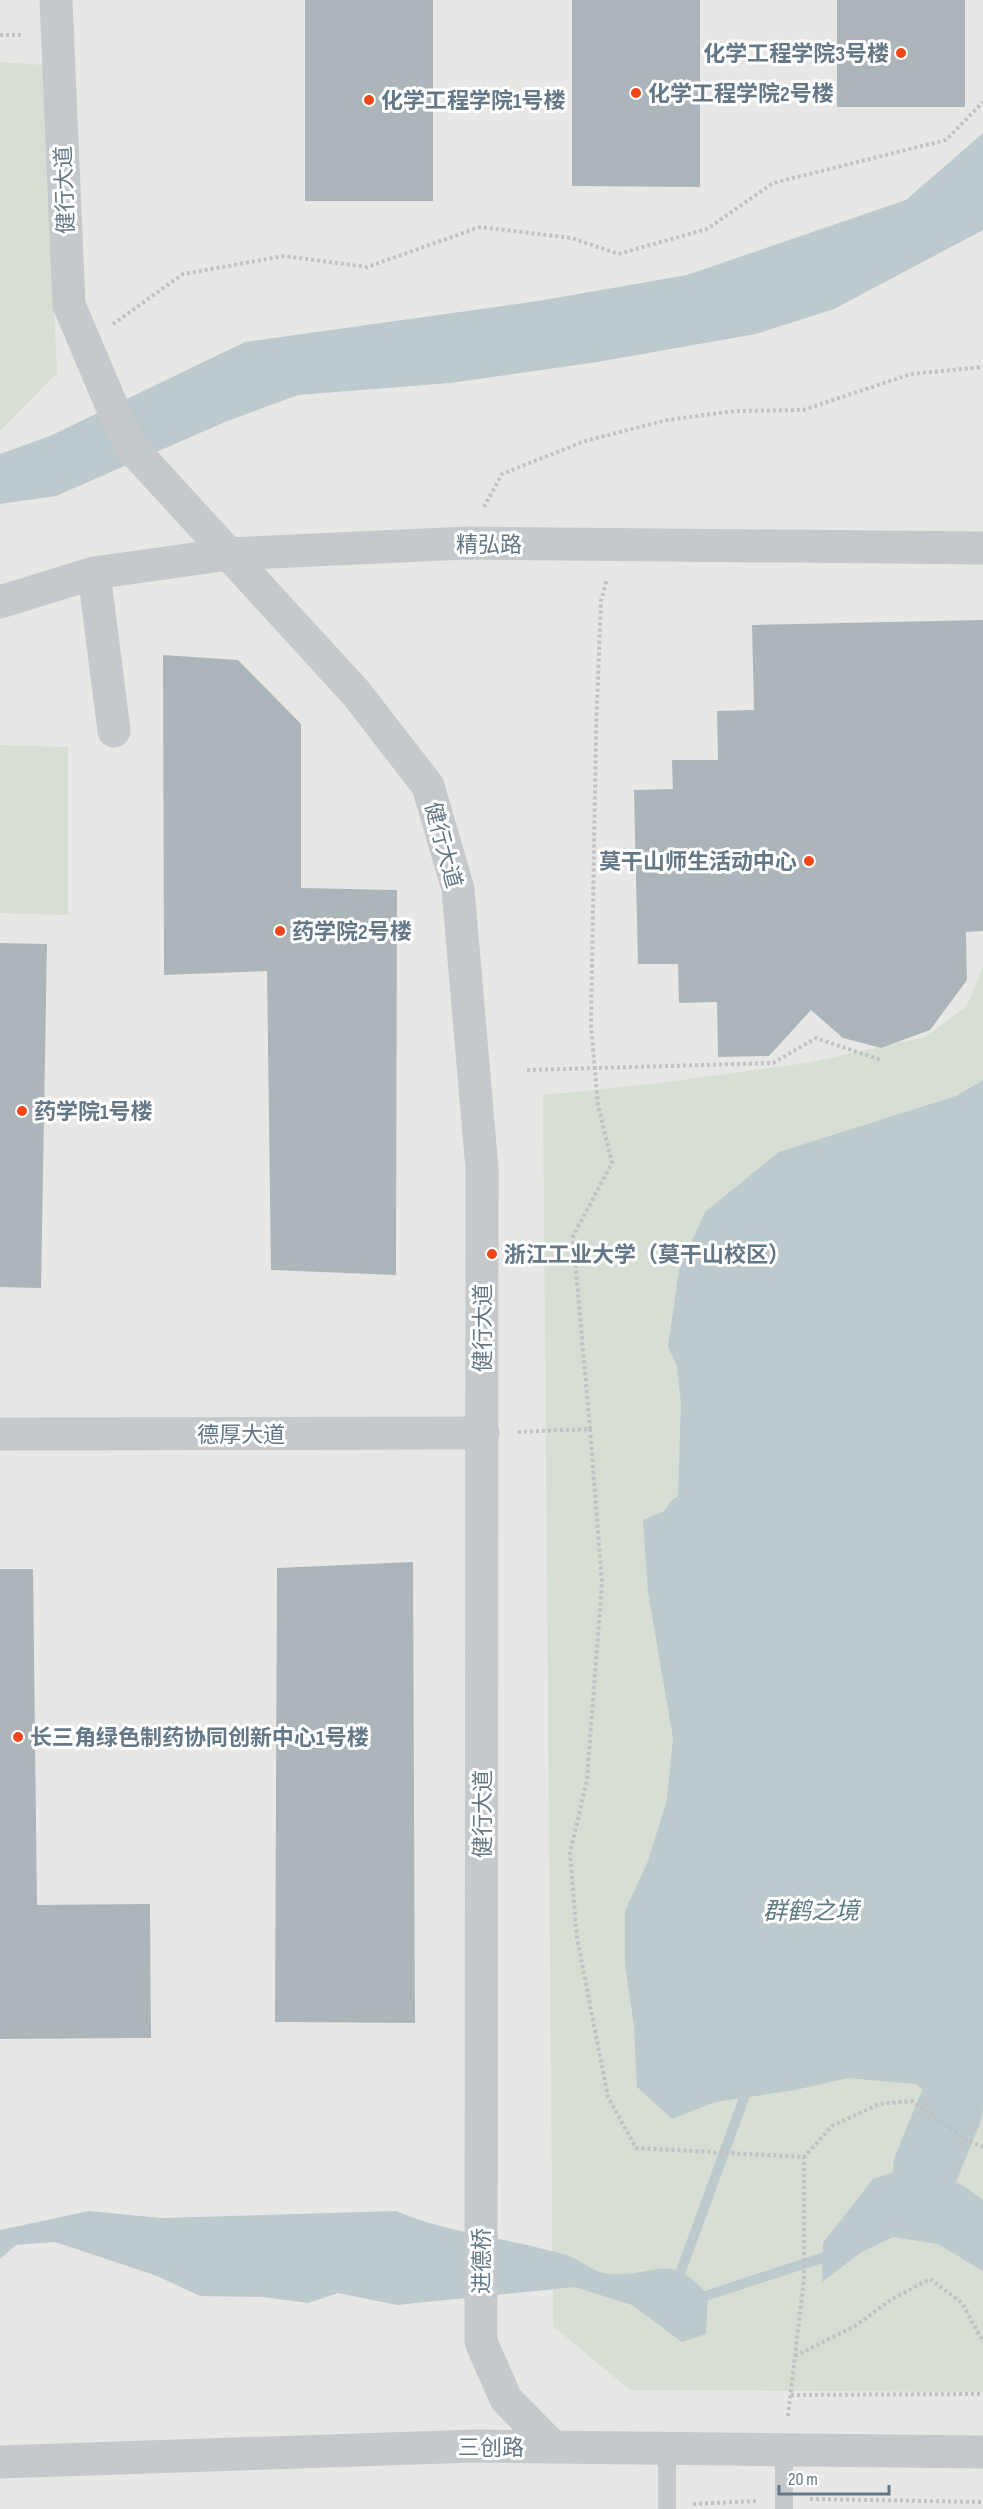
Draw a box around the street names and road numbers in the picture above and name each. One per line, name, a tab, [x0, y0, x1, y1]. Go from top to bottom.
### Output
street label: 健行大道	[50, 145, 81, 234]
street label: 精弘路	[456, 532, 522, 559]
street label: 健行大道	[418, 799, 467, 891]
street label: 健行大道	[470, 1284, 497, 1372]
street label: 德厚大道	[197, 1422, 285, 1449]
street label: 健行大道	[470, 1770, 497, 1858]
street label: 进德桥	[469, 2228, 496, 2294]
street label: 三创路	[458, 2435, 524, 2462]

